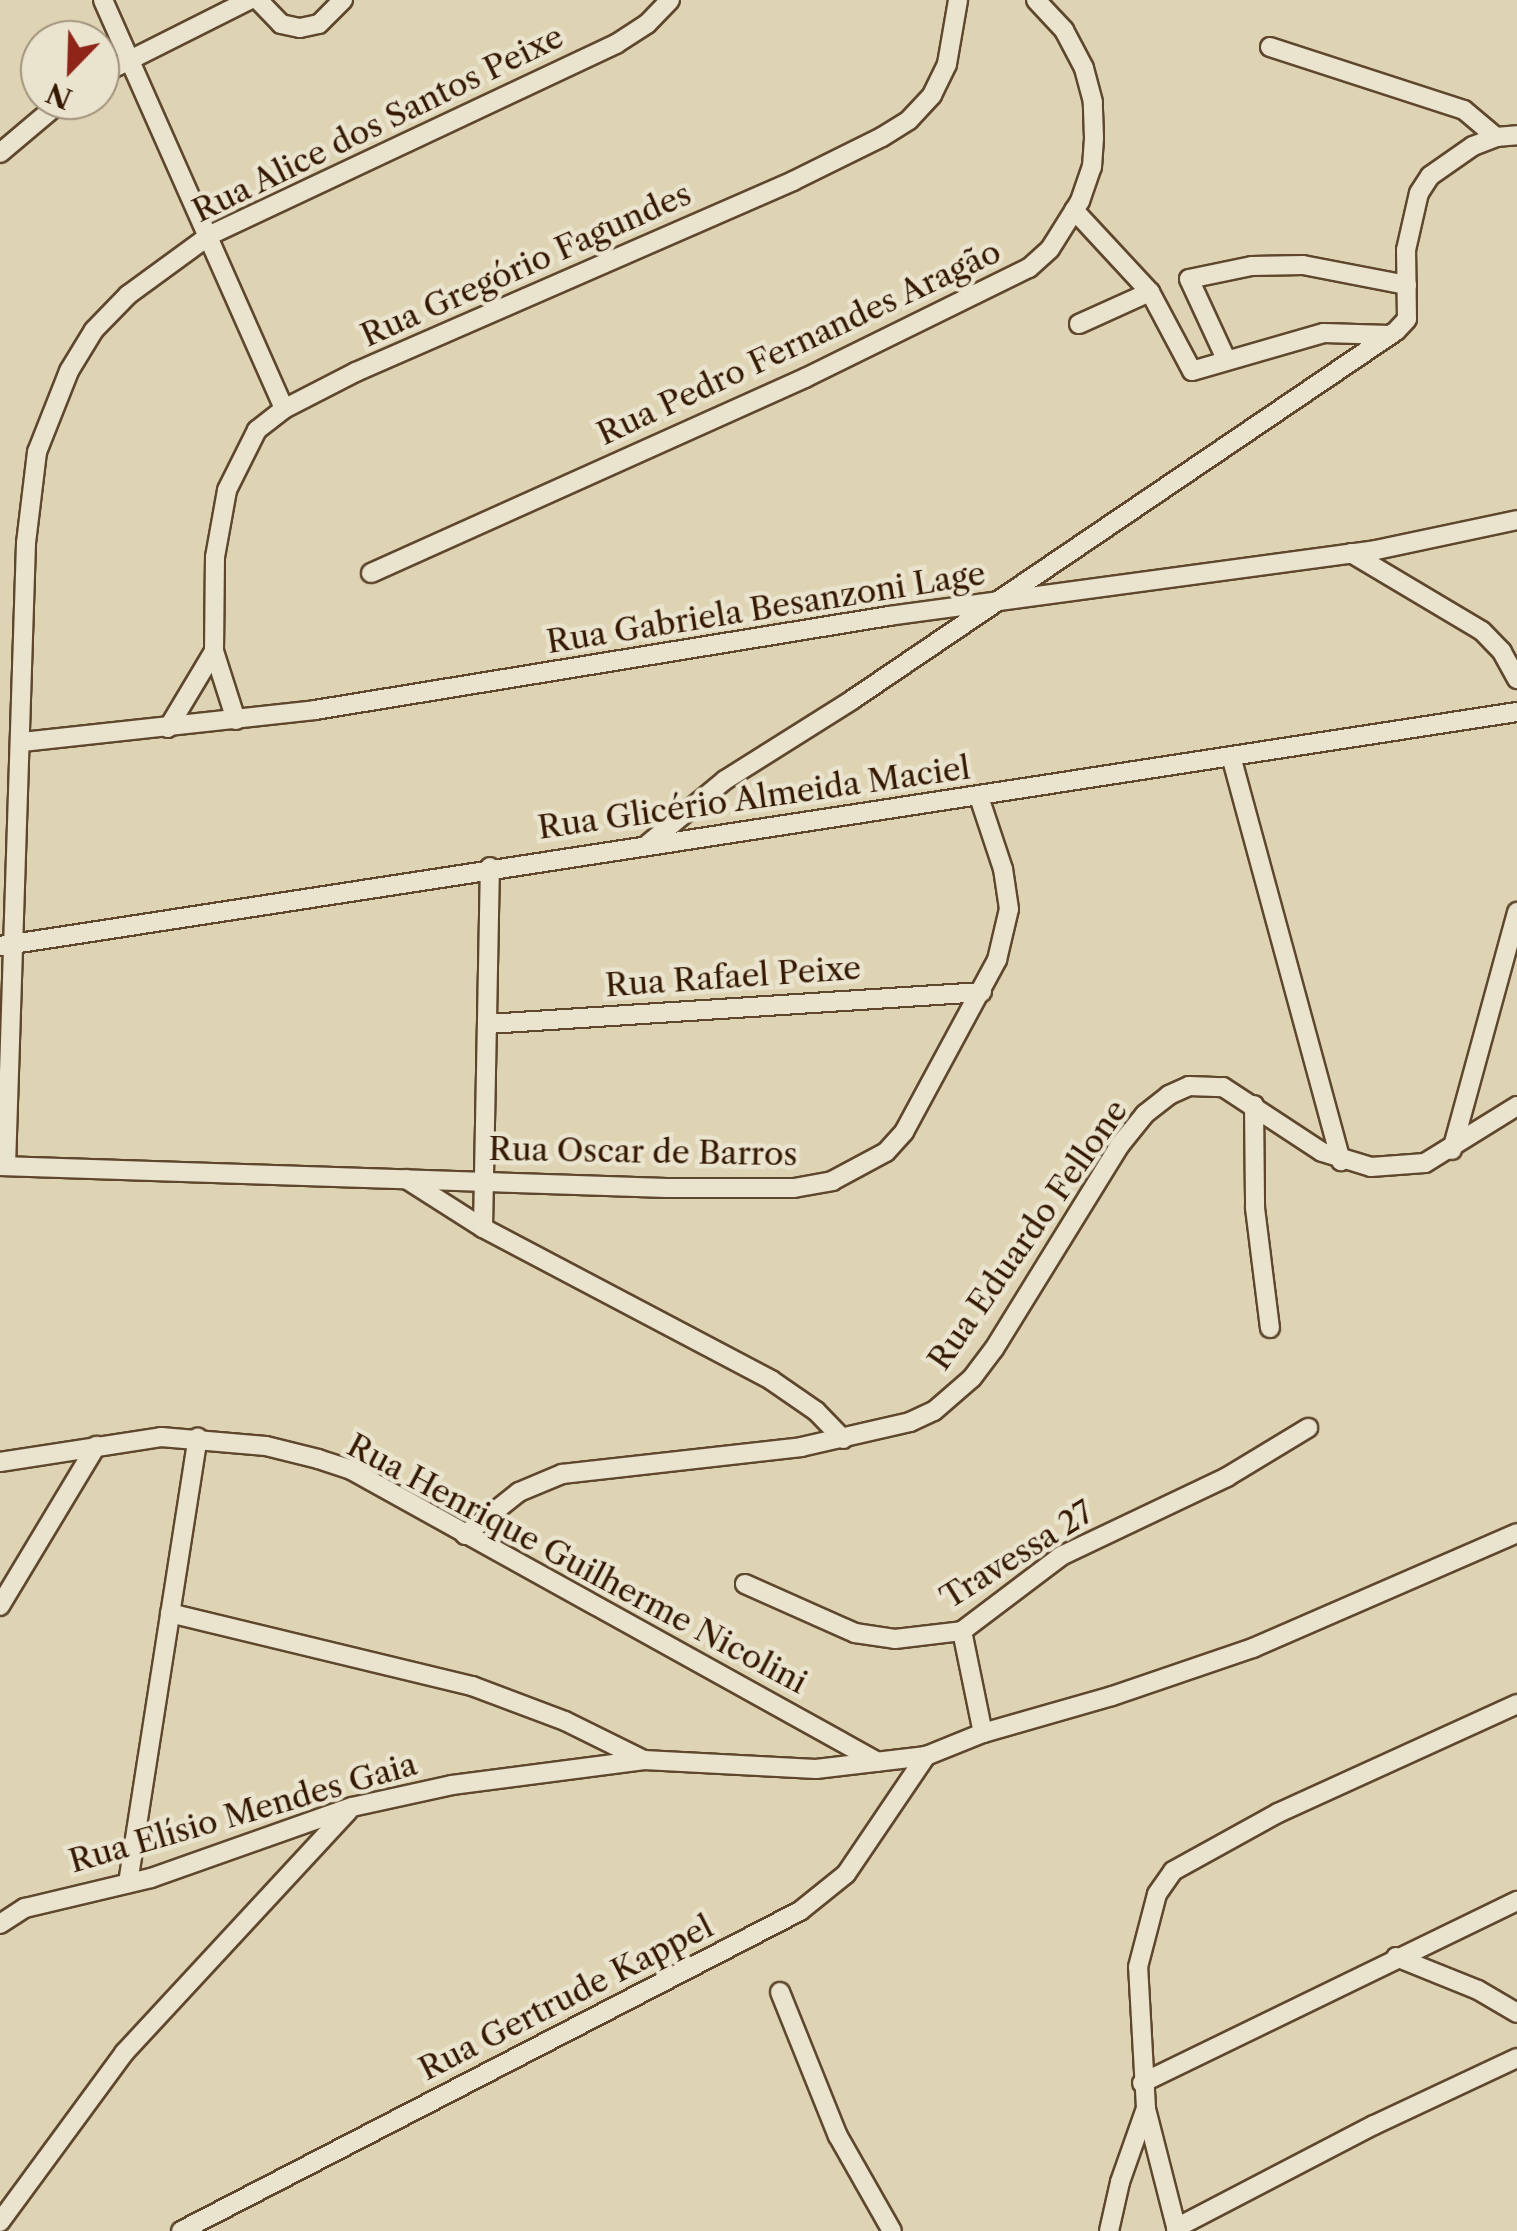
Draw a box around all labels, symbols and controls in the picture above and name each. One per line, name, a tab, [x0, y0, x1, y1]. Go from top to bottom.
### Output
street label: Rua Alice dos Santos Peixe	[186, 17, 570, 231]
north arrow	[20, 20, 120, 120]
text: N	[41, 75, 77, 116]
street label: Rua Gregório Fagundes	[355, 175, 697, 355]
street label: Rua Pedro Fernandes Aragão	[590, 232, 1008, 454]
street label: Rua Gabriela Besanzoni Lage	[543, 554, 989, 662]
street label: Rua Glicério Almeida Maciel	[534, 749, 974, 847]
street label: Rua Rafael Peixe	[604, 949, 862, 1005]
street label: Rua Eduardo Fellone	[920, 1092, 1136, 1378]
street label: Rua Oscar de Barros	[488, 1130, 798, 1174]
street label: Rua Henrique Guilherme Nicolini	[340, 1426, 814, 1702]
street label: Travessa 27	[933, 1493, 1101, 1617]
street label: Rua Elísio Mendes Gaia	[65, 1745, 421, 1881]
street label: Rua Gertrude Kappel	[413, 1907, 719, 2089]

